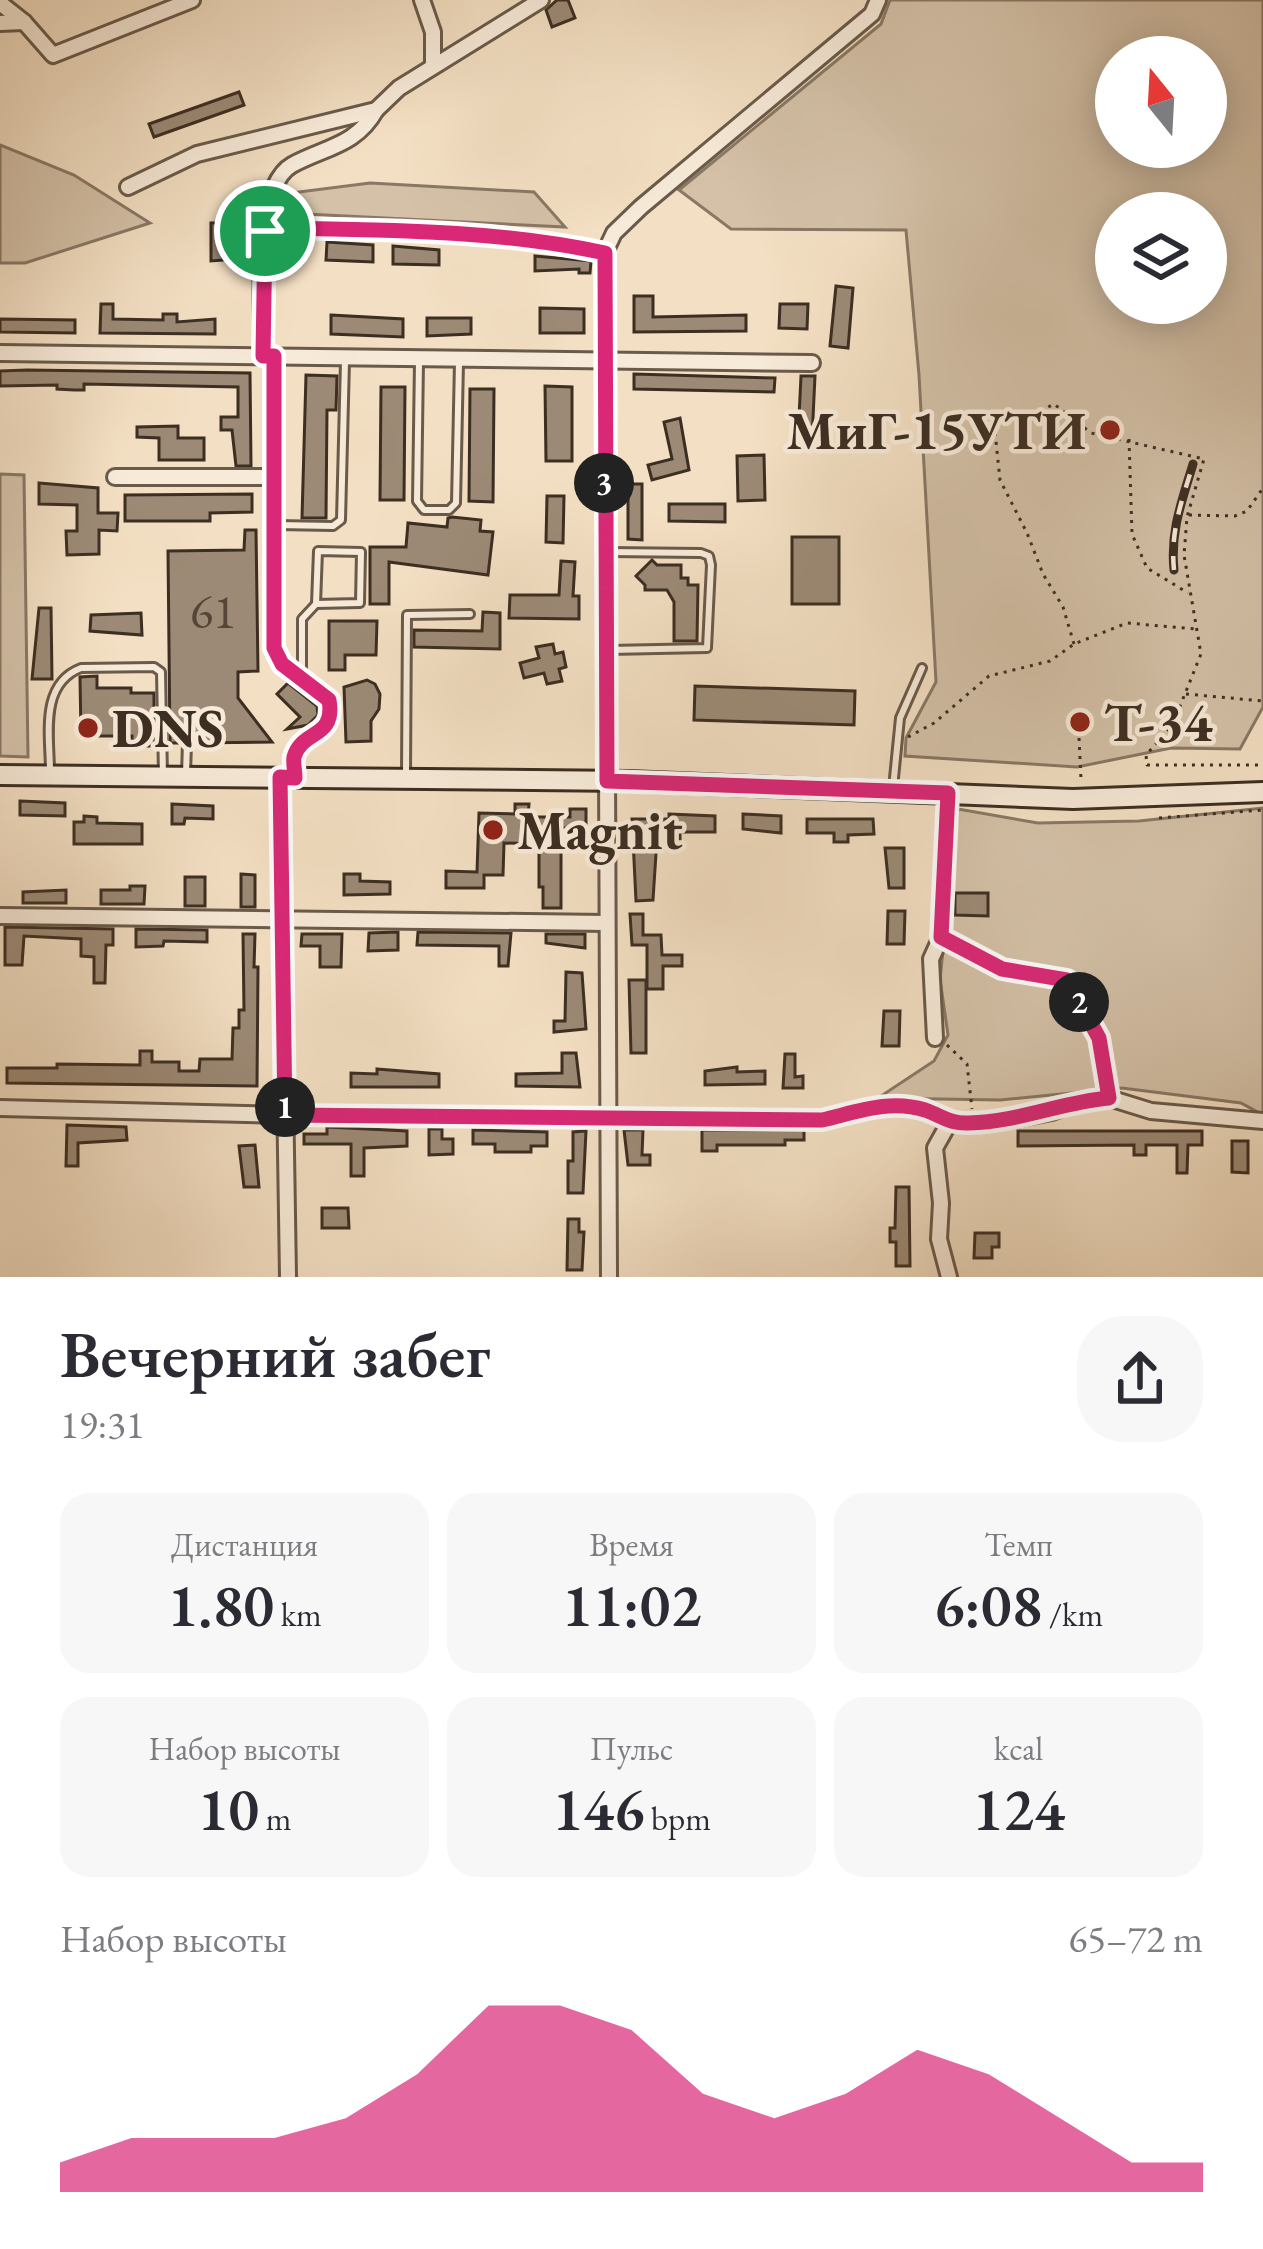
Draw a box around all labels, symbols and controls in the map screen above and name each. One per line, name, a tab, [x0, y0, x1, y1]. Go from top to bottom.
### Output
north arrow	[1095, 36, 1227, 168]
map controls	[1095, 36, 1227, 324]
pin	[214, 180, 316, 282]
button: layers	[1095, 192, 1227, 324]
icon: arrive	[232, 198, 298, 264]
place label: МиГ-15УТИ	[786, 395, 1086, 465]
marker: МиГ-15УТИ	[1097, 417, 1123, 443]
pin: 3	[574, 453, 634, 513]
text: 3	[595, 461, 613, 504]
house number: 61	[190, 580, 236, 642]
place label: Т-34	[1104, 687, 1214, 757]
place label: DNS	[112, 693, 224, 763]
marker: Т-34	[1067, 709, 1093, 735]
marker: DNS	[75, 715, 101, 741]
place label: Magnit	[517, 795, 683, 865]
marker: Magnit	[480, 817, 506, 843]
pin: 2	[1049, 972, 1109, 1032]
text: 2	[1070, 980, 1088, 1023]
pin: 1	[255, 1077, 315, 1137]
text: 1	[276, 1085, 294, 1128]
text: Вечерний забег	[60, 1311, 491, 1397]
button: share	[1077, 1316, 1203, 1442]
text: 19:31	[60, 1399, 145, 1450]
text: Дистанция	[171, 1523, 318, 1566]
text: Время	[589, 1523, 674, 1566]
text: Темп	[984, 1523, 1053, 1566]
text: 1.80	[167, 1566, 274, 1644]
text: 11:02	[562, 1566, 701, 1644]
text: 6:08	[934, 1566, 1042, 1644]
text: km	[274, 1593, 322, 1636]
text: /km	[1042, 1593, 1103, 1636]
text: Набор высоты	[148, 1727, 341, 1770]
text: Пульс	[590, 1727, 673, 1770]
text: kcal	[994, 1727, 1043, 1770]
text: 10	[198, 1770, 259, 1848]
text: 146	[552, 1770, 644, 1848]
text: 124	[972, 1770, 1065, 1848]
text: m	[259, 1797, 291, 1840]
text: bpm	[644, 1797, 711, 1840]
text: Набор высоты	[60, 1913, 287, 1964]
text: 65–72 m	[1069, 1913, 1203, 1964]

